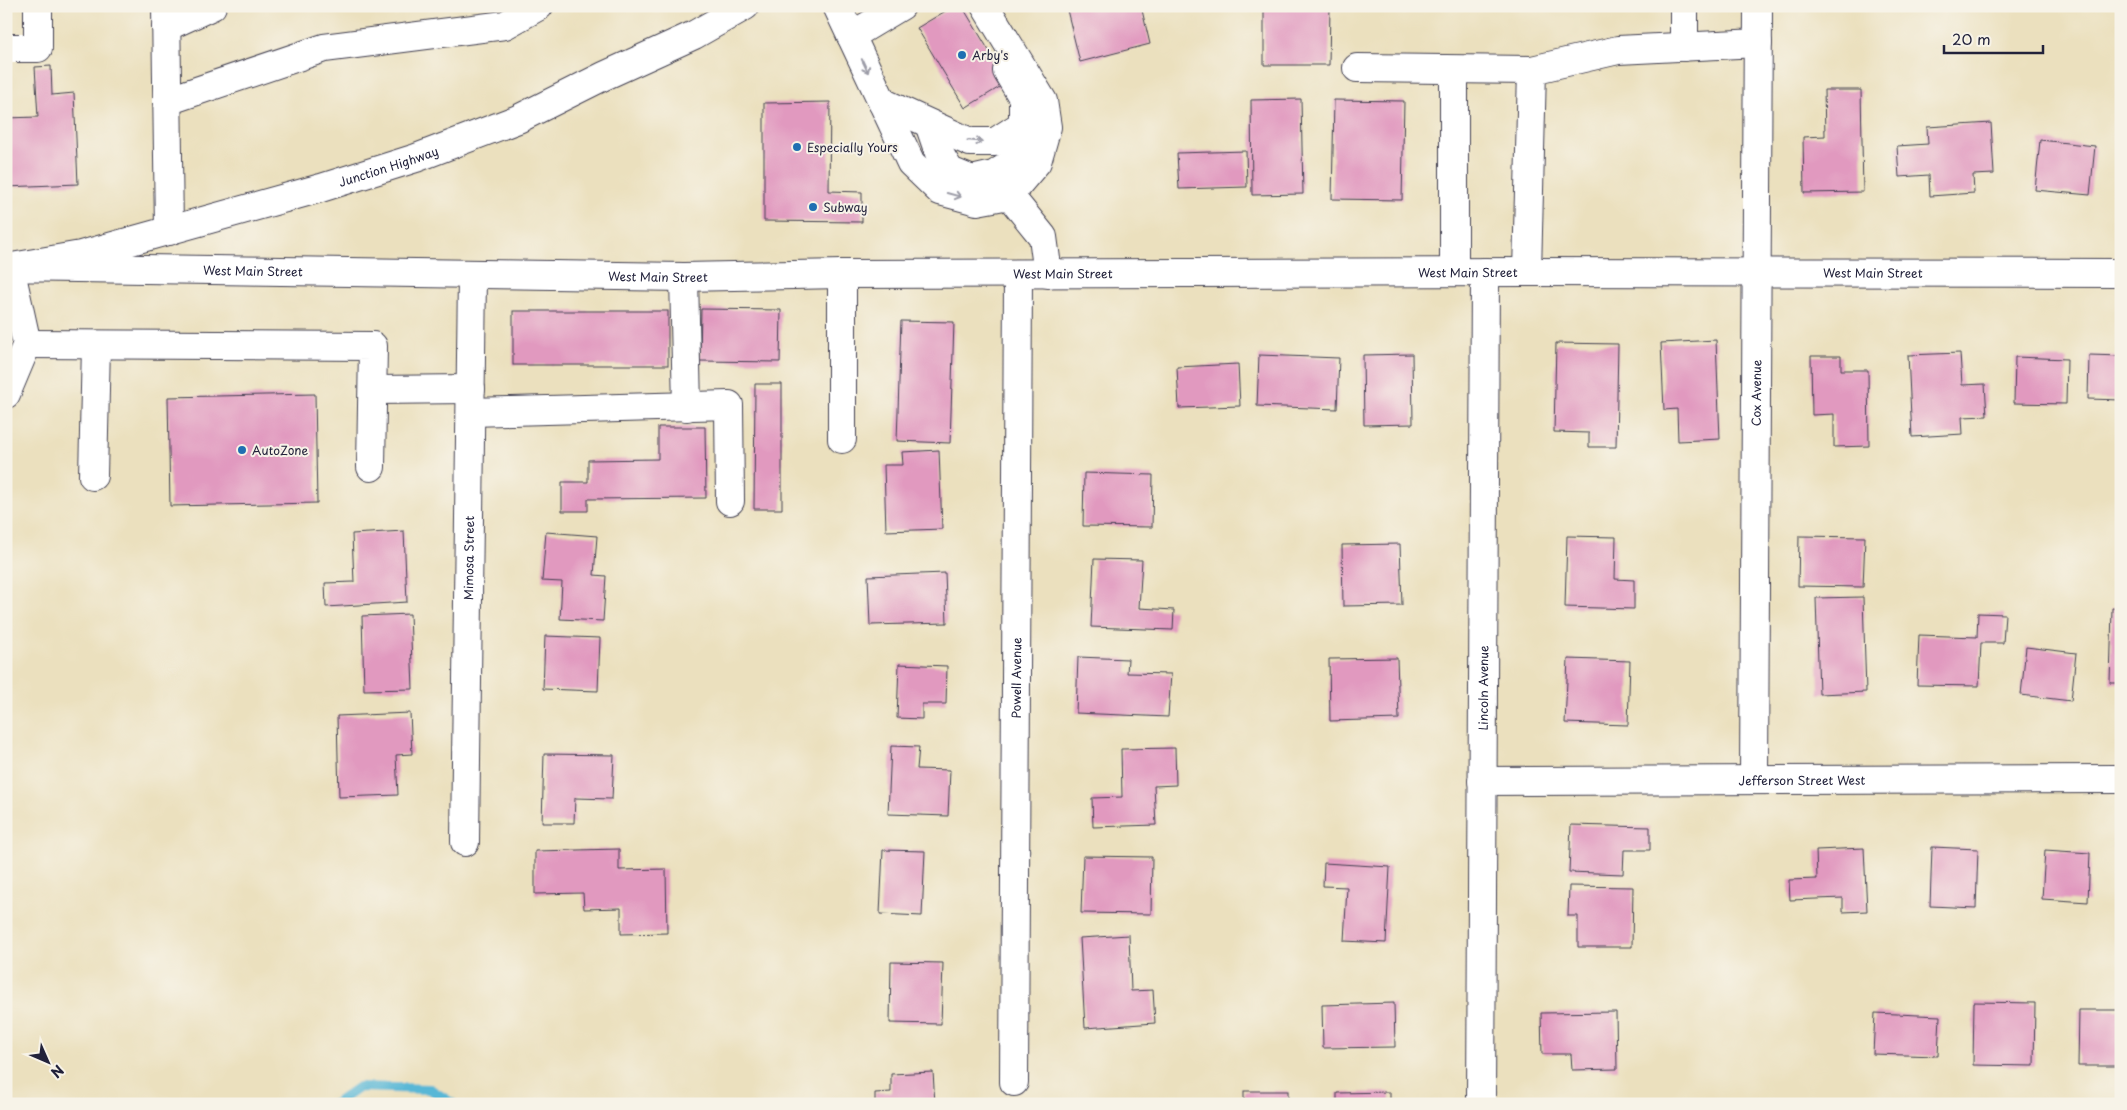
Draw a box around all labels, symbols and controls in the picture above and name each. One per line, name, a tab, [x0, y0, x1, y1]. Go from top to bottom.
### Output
scale bar	[1944, 22, 2043, 54]
text: 20 m	[1952, 27, 1991, 50]
place label: Arby's	[972, 46, 1009, 64]
marker: Arby's	[956, 49, 968, 61]
one-way arrow	[861, 58, 871, 73]
one-way arrow	[967, 136, 983, 146]
place label: Especially Yours	[807, 138, 898, 156]
street label: Junction Highway	[336, 141, 441, 191]
marker: Especially Yours	[791, 141, 803, 153]
one-way arrow	[946, 191, 962, 201]
place label: Subway	[823, 198, 868, 216]
marker: Subway	[807, 201, 819, 213]
street label: West Main Street	[203, 261, 303, 280]
street label: West Main Street	[1418, 263, 1518, 281]
street label: West Main Street	[1823, 263, 1923, 282]
street label: West Main Street	[1013, 264, 1113, 283]
street label: West Main Street	[608, 267, 708, 286]
street label: Cox Avenue	[1747, 359, 1765, 426]
place label: AutoZone	[252, 441, 309, 459]
marker: AutoZone	[236, 444, 248, 456]
street label: Mimosa Street	[459, 516, 478, 600]
street label: Powell Avenue	[1007, 637, 1025, 719]
street label: Lincoln Avenue	[1474, 645, 1492, 731]
street label: Jefferson Street West	[1739, 771, 1866, 789]
north arrow	[22, 1038, 72, 1088]
text: N	[46, 1060, 69, 1083]

